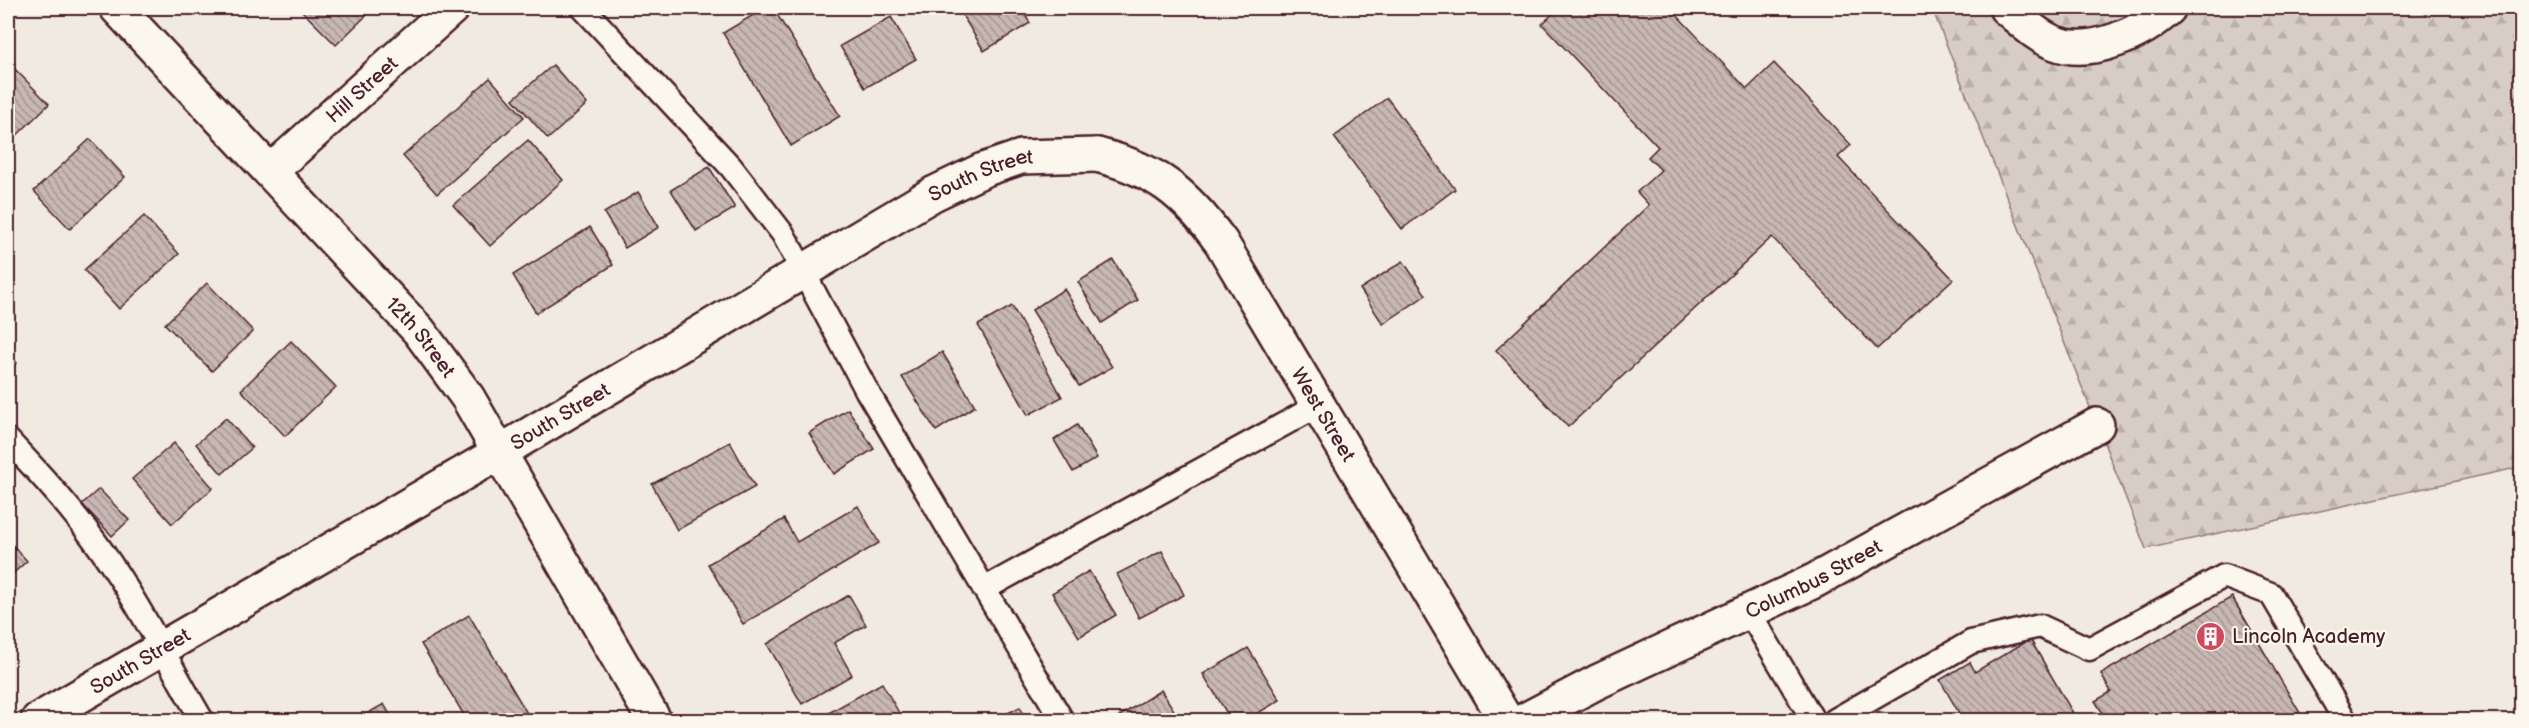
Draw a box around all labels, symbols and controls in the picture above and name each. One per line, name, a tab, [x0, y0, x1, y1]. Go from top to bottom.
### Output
street label: Hill Street	[322, 52, 403, 129]
street label: South Street	[925, 145, 1033, 207]
street label: 12th Street	[380, 292, 460, 382]
street label: West Street	[1286, 364, 1360, 466]
street label: South Street	[506, 378, 615, 456]
street label: Columbus Street	[1742, 535, 1886, 624]
building icon: Lincoln Academy	[2195, 620, 2227, 652]
street label: South Street	[86, 623, 195, 700]
place label: Lincoln Academy	[2232, 625, 2385, 649]

